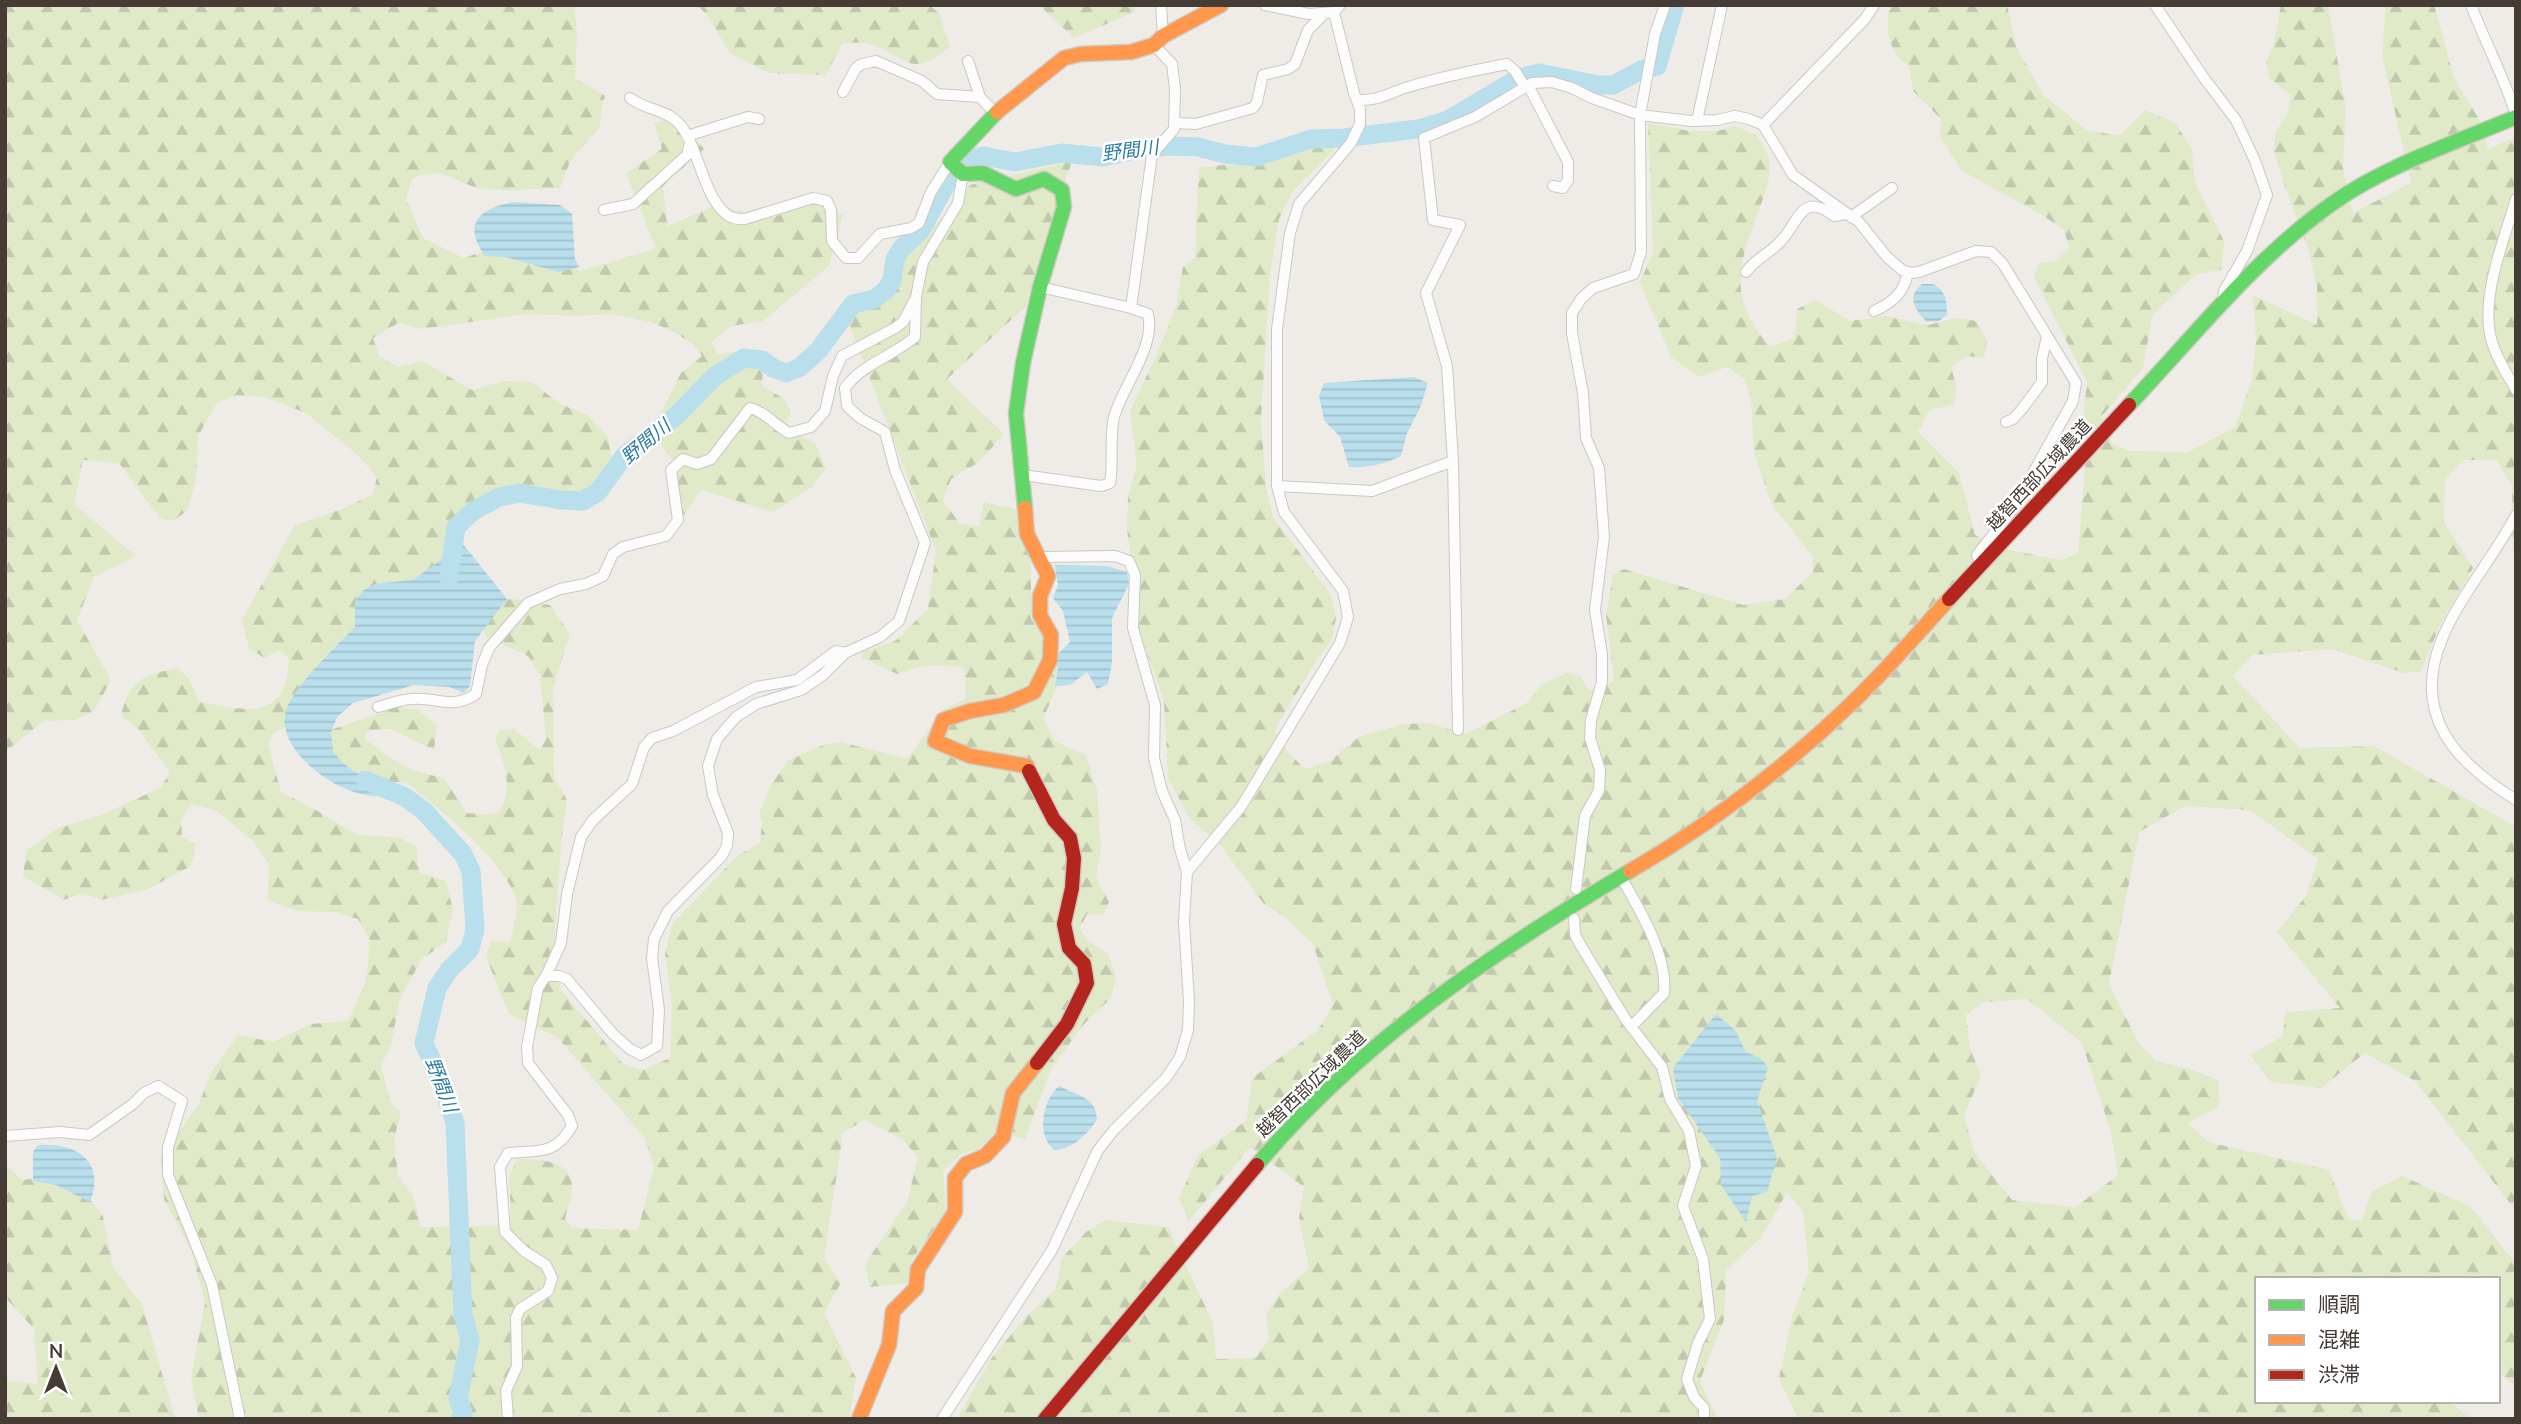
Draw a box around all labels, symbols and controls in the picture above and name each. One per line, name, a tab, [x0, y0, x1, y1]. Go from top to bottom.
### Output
water label: 野間川	[1100, 134, 1162, 167]
water label: 野間川	[616, 412, 678, 470]
street label: 越智西部広域農道	[1981, 414, 2097, 536]
street label: 越智西部広域農道	[1251, 1025, 1371, 1143]
water label: 野間川	[419, 1054, 464, 1118]
legend	[2255, 1277, 2500, 1403]
text: 順調	[2318, 1291, 2360, 1319]
text: 混雑	[2318, 1326, 2360, 1354]
north arrow	[21, 1333, 91, 1403]
text: N	[49, 1339, 63, 1365]
text: 渋滞	[2318, 1361, 2360, 1389]

